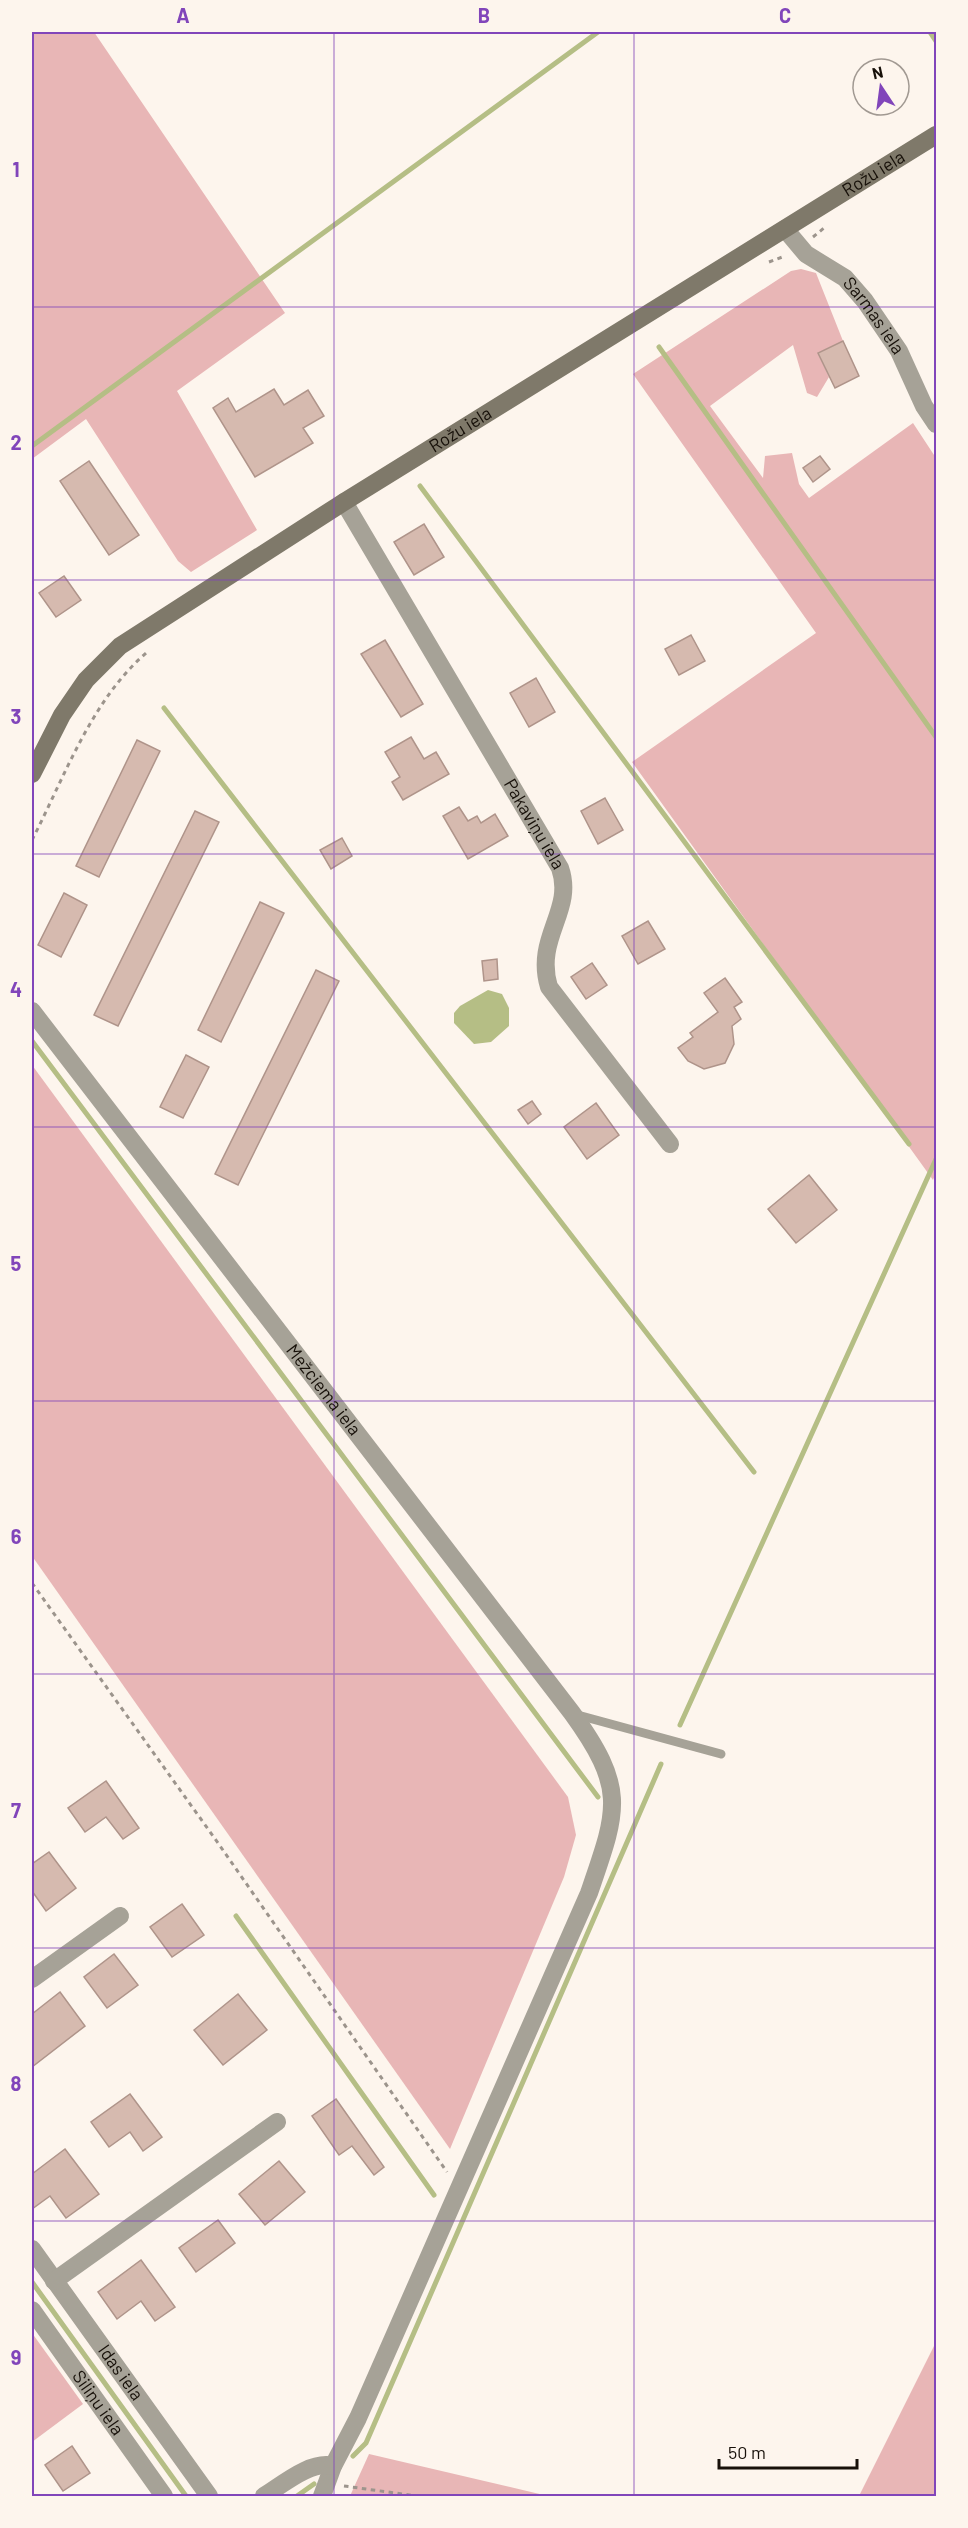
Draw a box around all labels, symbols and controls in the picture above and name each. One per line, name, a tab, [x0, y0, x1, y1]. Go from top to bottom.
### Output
text: A	[176, 3, 190, 27]
text: B	[478, 3, 490, 27]
text: C	[779, 3, 791, 27]
north arrow	[851, 57, 911, 117]
text: N	[870, 61, 885, 82]
street label: Rožu iela	[838, 145, 908, 201]
text: 1	[12, 157, 20, 181]
street label: Sarmas iela	[839, 272, 910, 358]
street label: Rožu iela	[425, 401, 495, 457]
text: 2	[10, 430, 22, 454]
text: 3	[11, 704, 21, 728]
street label: Pakaviņu iela	[500, 774, 570, 873]
text: 4	[10, 977, 22, 1001]
text: 5	[11, 1251, 22, 1275]
street label: Mežciema iela	[282, 1339, 366, 1439]
text: 6	[11, 1524, 22, 1548]
text: 7	[11, 1798, 21, 1822]
text: 8	[11, 2071, 22, 2095]
street label: Idas iela	[94, 2340, 149, 2404]
text: 9	[11, 2345, 21, 2369]
street label: Siliņu iela	[68, 2366, 129, 2439]
scale bar	[719, 2432, 857, 2470]
text: 50 m	[728, 2441, 766, 2463]

